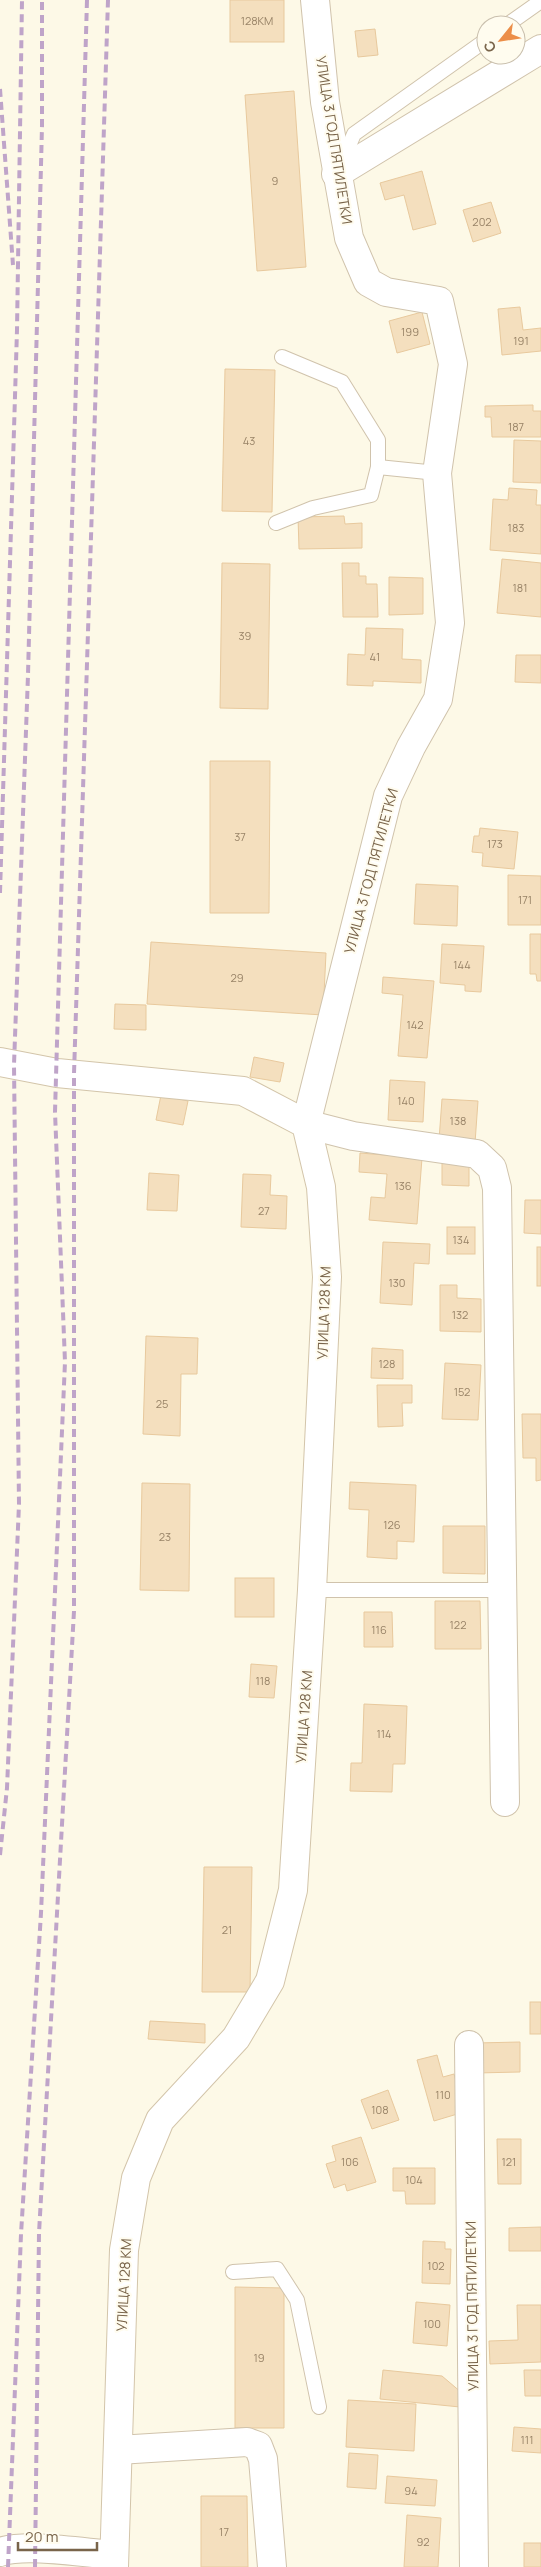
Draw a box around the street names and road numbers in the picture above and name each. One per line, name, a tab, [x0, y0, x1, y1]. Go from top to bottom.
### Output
street label: УЛИЦА 3 ГОД ПЯТИЛЕТКИ	[312, 54, 357, 225]
street label: УЛИЦА 3 ГОД ПЯТИЛЕТКИ	[339, 786, 402, 956]
street label: УЛИЦА 128 КМ	[312, 1266, 335, 1360]
street label: УЛИЦА 128 КМ	[291, 1670, 316, 1764]
street label: УЛИЦА 3 ГОД ПЯТИЛЕТКИ	[461, 2221, 482, 2391]
street label: УЛИЦА 128 КМ	[112, 2238, 135, 2332]

